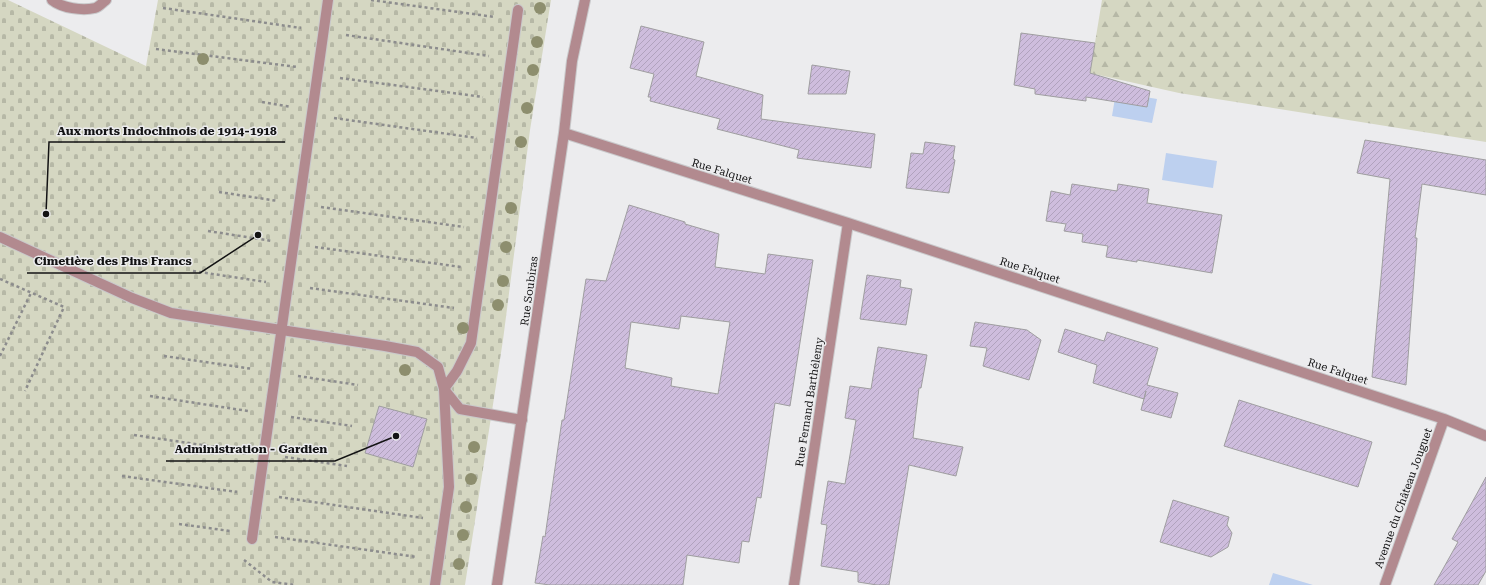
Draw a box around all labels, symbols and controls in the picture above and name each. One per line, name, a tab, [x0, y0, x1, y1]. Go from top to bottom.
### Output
callout: Aux morts Indochinois de 1914-1918	[49, 118, 285, 142]
text: Aux morts Indochinois de 1914-1918	[57, 124, 277, 138]
street label: Rue Falquet	[690, 156, 754, 187]
callout: Cimetière des Pins Francs	[27, 249, 200, 273]
text: Cimetière des Pins Francs	[34, 254, 192, 268]
street label: Rue Falquet	[998, 255, 1062, 286]
street label: Rue Soubiras	[518, 256, 541, 327]
street label: Rue Fernand Barthélemy	[793, 336, 826, 468]
street label: Rue Falquet	[1306, 356, 1370, 387]
street label: Avenue du Château Jouguet	[1372, 426, 1435, 570]
callout: Administration - Gardien	[166, 437, 335, 461]
text: Administration - Gardien	[175, 442, 327, 456]

